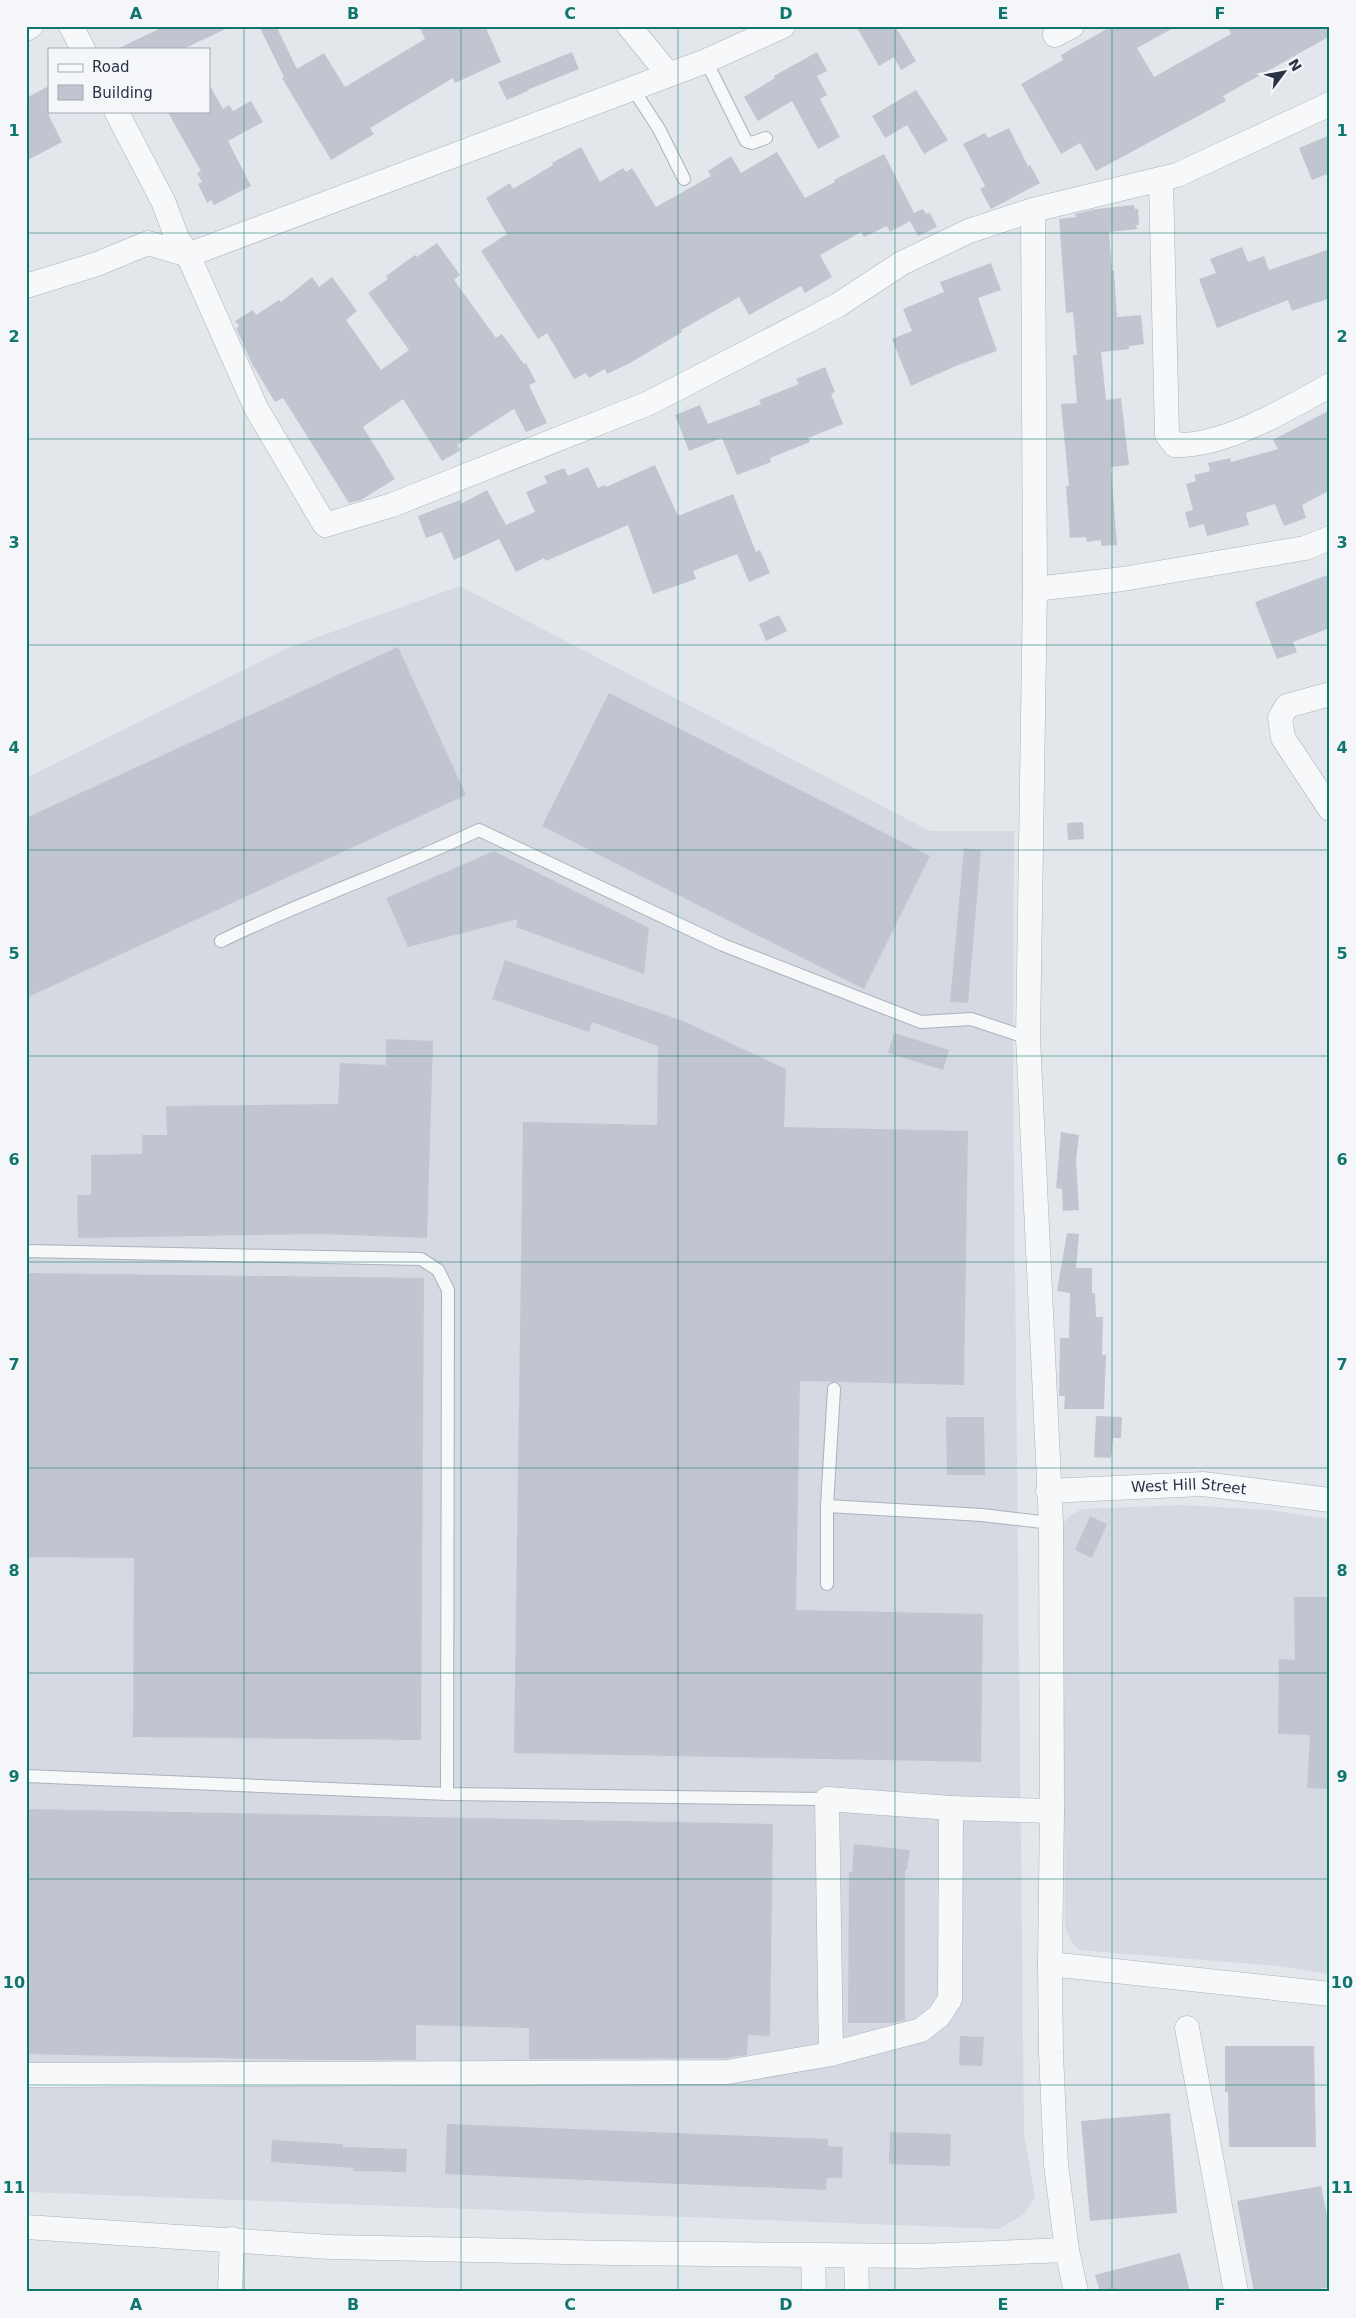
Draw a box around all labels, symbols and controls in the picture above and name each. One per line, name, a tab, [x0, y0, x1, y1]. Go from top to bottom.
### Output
text: A	[130, 4, 143, 23]
text: B	[347, 4, 359, 23]
text: C	[564, 4, 576, 23]
text: D	[779, 4, 793, 23]
text: E	[998, 4, 1008, 23]
text: F	[1215, 4, 1225, 23]
legend	[48, 48, 210, 112]
north arrow	[1258, 48, 1308, 98]
text: N	[1285, 56, 1305, 74]
text: Road	[92, 58, 130, 76]
text: Building	[92, 84, 153, 102]
text: 1	[8, 121, 20, 140]
text: 1	[1336, 121, 1348, 140]
text: 2	[8, 327, 20, 346]
text: 2	[1336, 327, 1348, 346]
text: 3	[8, 533, 20, 552]
text: 3	[1336, 533, 1348, 552]
text: 4	[8, 738, 20, 757]
text: 4	[1336, 738, 1348, 757]
text: 5	[8, 944, 20, 963]
text: 5	[1336, 944, 1348, 963]
text: 6	[8, 1150, 20, 1169]
text: 6	[1336, 1150, 1348, 1169]
text: 7	[8, 1355, 20, 1374]
text: 7	[1336, 1355, 1348, 1374]
street label: West Hill Street	[1131, 1475, 1248, 1498]
text: 8	[8, 1561, 20, 1580]
text: 8	[1336, 1561, 1348, 1580]
text: 9	[8, 1767, 20, 1786]
text: 9	[1336, 1767, 1348, 1786]
text: 10	[3, 1973, 25, 1992]
text: 10	[1331, 1973, 1353, 1992]
text: 11	[3, 2178, 25, 2197]
text: 11	[1331, 2178, 1353, 2197]
text: A	[130, 2295, 143, 2314]
text: B	[347, 2295, 359, 2314]
text: C	[564, 2295, 576, 2314]
text: D	[779, 2295, 793, 2314]
text: E	[998, 2295, 1008, 2314]
text: F	[1215, 2295, 1225, 2314]

